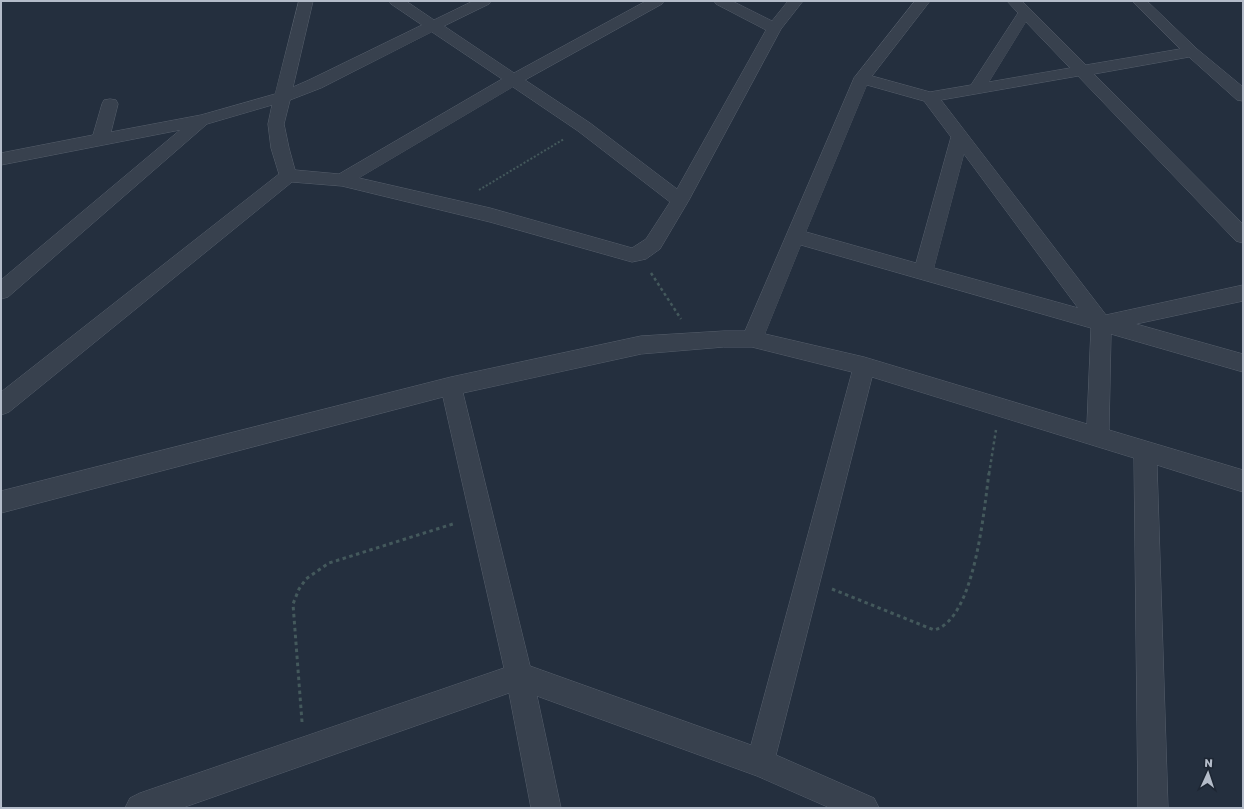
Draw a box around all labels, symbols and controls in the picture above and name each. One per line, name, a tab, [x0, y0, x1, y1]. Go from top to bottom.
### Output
north arrow	[1188, 753, 1228, 793]
text: N	[1204, 756, 1213, 769]

